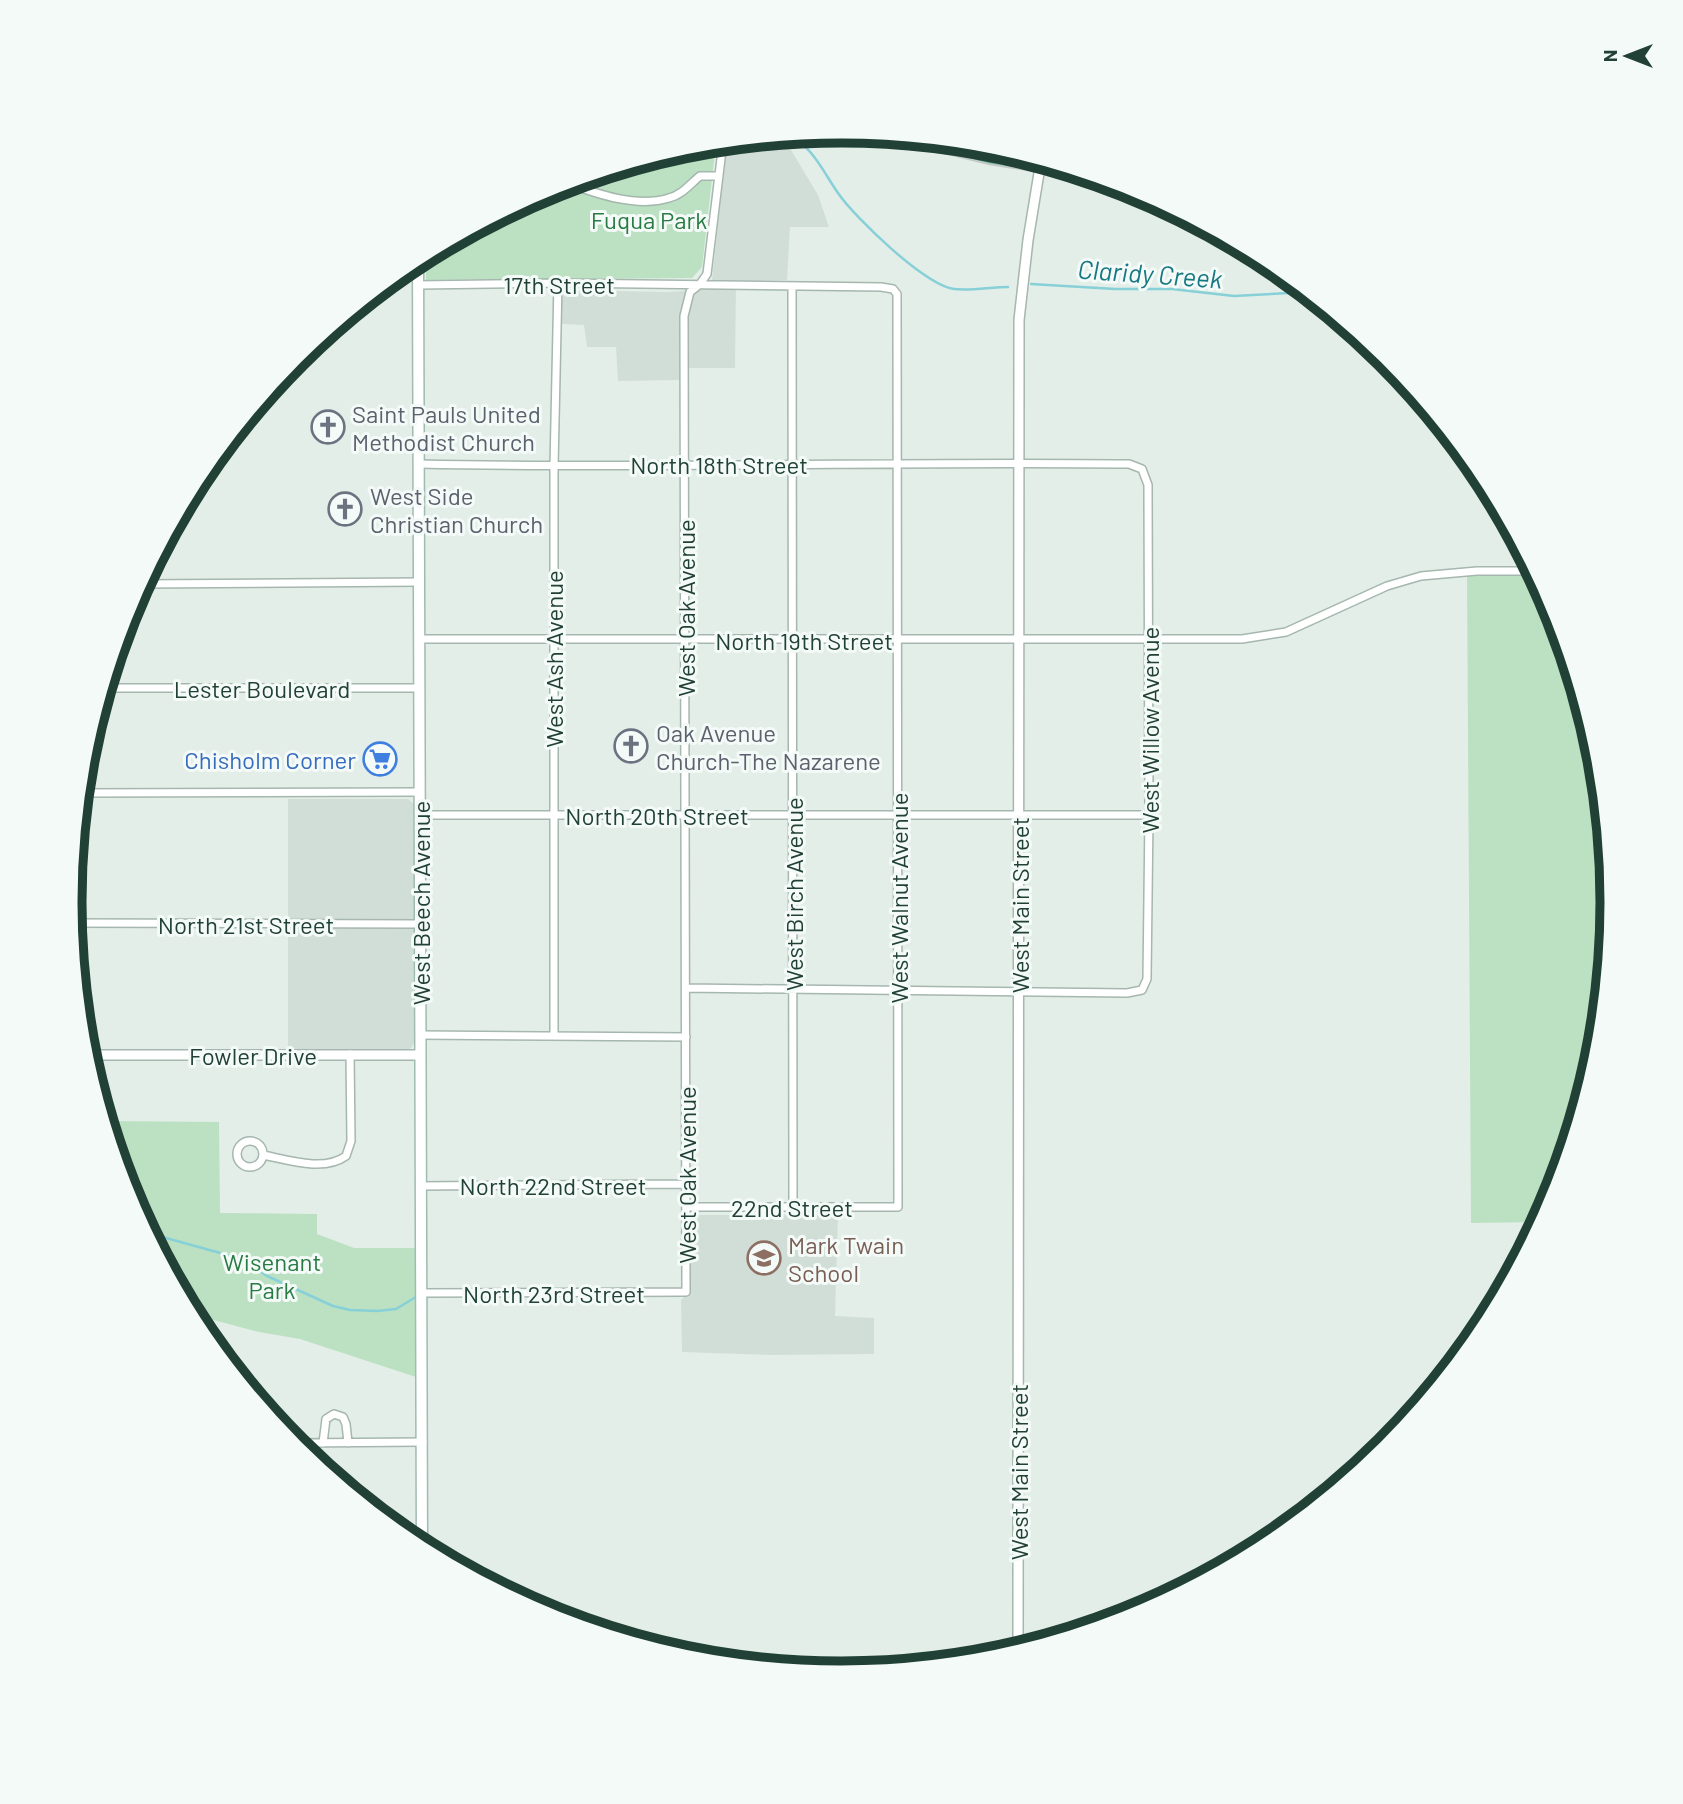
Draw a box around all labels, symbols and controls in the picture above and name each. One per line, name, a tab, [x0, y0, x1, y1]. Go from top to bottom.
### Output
north arrow	[1592, 21, 1662, 91]
text: N	[1598, 50, 1621, 62]
park label: Fuqua Park	[591, 205, 707, 234]
water label: Claridy Creek	[1077, 252, 1224, 294]
street label: 17th Street	[503, 270, 615, 299]
place label: Saint Pauls United Methodist Church	[352, 399, 541, 456]
church icon: Saint Pauls United Methodist Church	[309, 408, 347, 446]
street label: North 18th Street	[630, 450, 808, 479]
place label: West Side Christian Church	[370, 481, 543, 538]
church icon: West Side Christian Church	[326, 490, 364, 528]
street label: West Oak Avenue	[671, 519, 700, 697]
street label: West Ash Avenue	[539, 570, 568, 748]
street label: North 19th Street	[715, 626, 893, 655]
street label: West Willow Avenue	[1135, 627, 1164, 833]
street label: Lester Boulevard	[174, 674, 350, 703]
place label: Oak Avenue Church-The Nazarene	[656, 718, 881, 775]
church icon: Oak Avenue Church-The Nazarene	[612, 727, 650, 765]
supermarket icon: Chisholm Corner	[361, 740, 399, 778]
place label: Chisholm Corner	[184, 745, 356, 774]
street label: West Walnut Avenue	[884, 793, 913, 1003]
street label: West Birch Avenue	[779, 797, 808, 991]
street label: West Beech Avenue	[406, 801, 435, 1005]
street label: North 20th Street	[565, 801, 749, 830]
street label: West Main Street	[1005, 817, 1034, 993]
street label: North 21st Street	[158, 910, 334, 939]
street label: Fowler Drive	[189, 1041, 317, 1070]
street label: West Oak Avenue	[672, 1086, 701, 1264]
street label: North 22nd Street	[460, 1171, 646, 1200]
street label: 22nd Street	[731, 1193, 853, 1222]
place label: Mark Twain School	[788, 1230, 904, 1287]
school or university icon: Mark Twain School	[745, 1239, 783, 1277]
park label: Wisenant Park	[223, 1247, 321, 1304]
street label: North 23rd Street	[463, 1279, 645, 1308]
street label: West Main Street	[1004, 1384, 1033, 1560]

